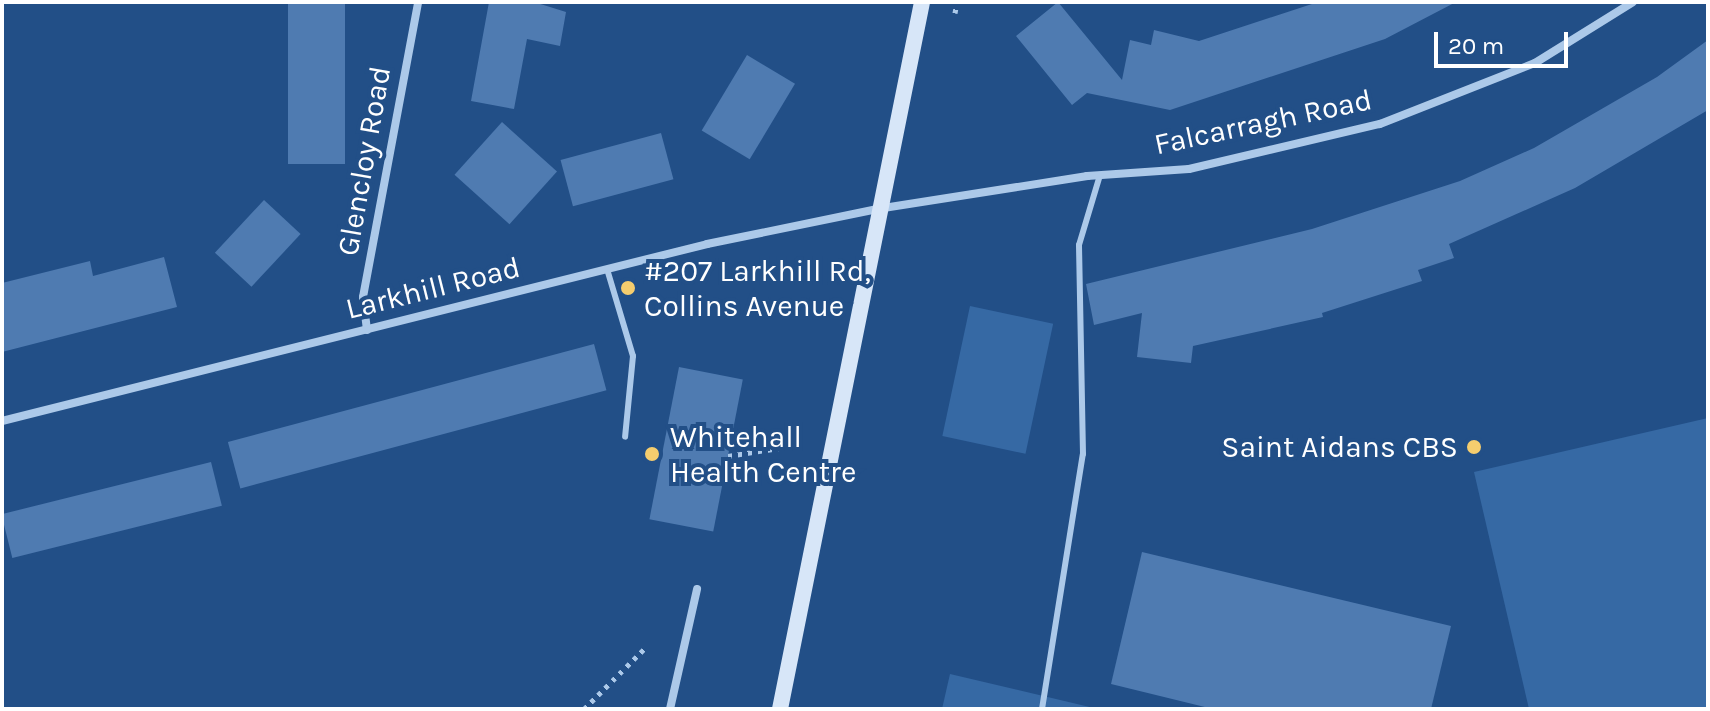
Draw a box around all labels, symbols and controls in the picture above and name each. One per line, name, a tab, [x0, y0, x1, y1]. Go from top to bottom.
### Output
scale bar	[1438, 16, 1572, 66]
text: 20 m	[1448, 32, 1504, 60]
street label: Glencloy Road	[330, 64, 398, 258]
street label: Falcarragh Road	[1151, 81, 1375, 163]
street label: Larkhill Road	[342, 249, 524, 327]
place label: #207 Larkhill Rd, Collins Avenue	[644, 253, 871, 324]
marker: #207 Larkhill Rd, Collins Avenue	[619, 279, 637, 297]
place label: Whitehall Health Centre	[670, 419, 856, 490]
place label: Saint Aidans CBS	[1221, 429, 1458, 465]
marker: Saint Aidans CBS	[1465, 438, 1483, 456]
marker: Whitehall Health Centre	[641, 443, 663, 465]

